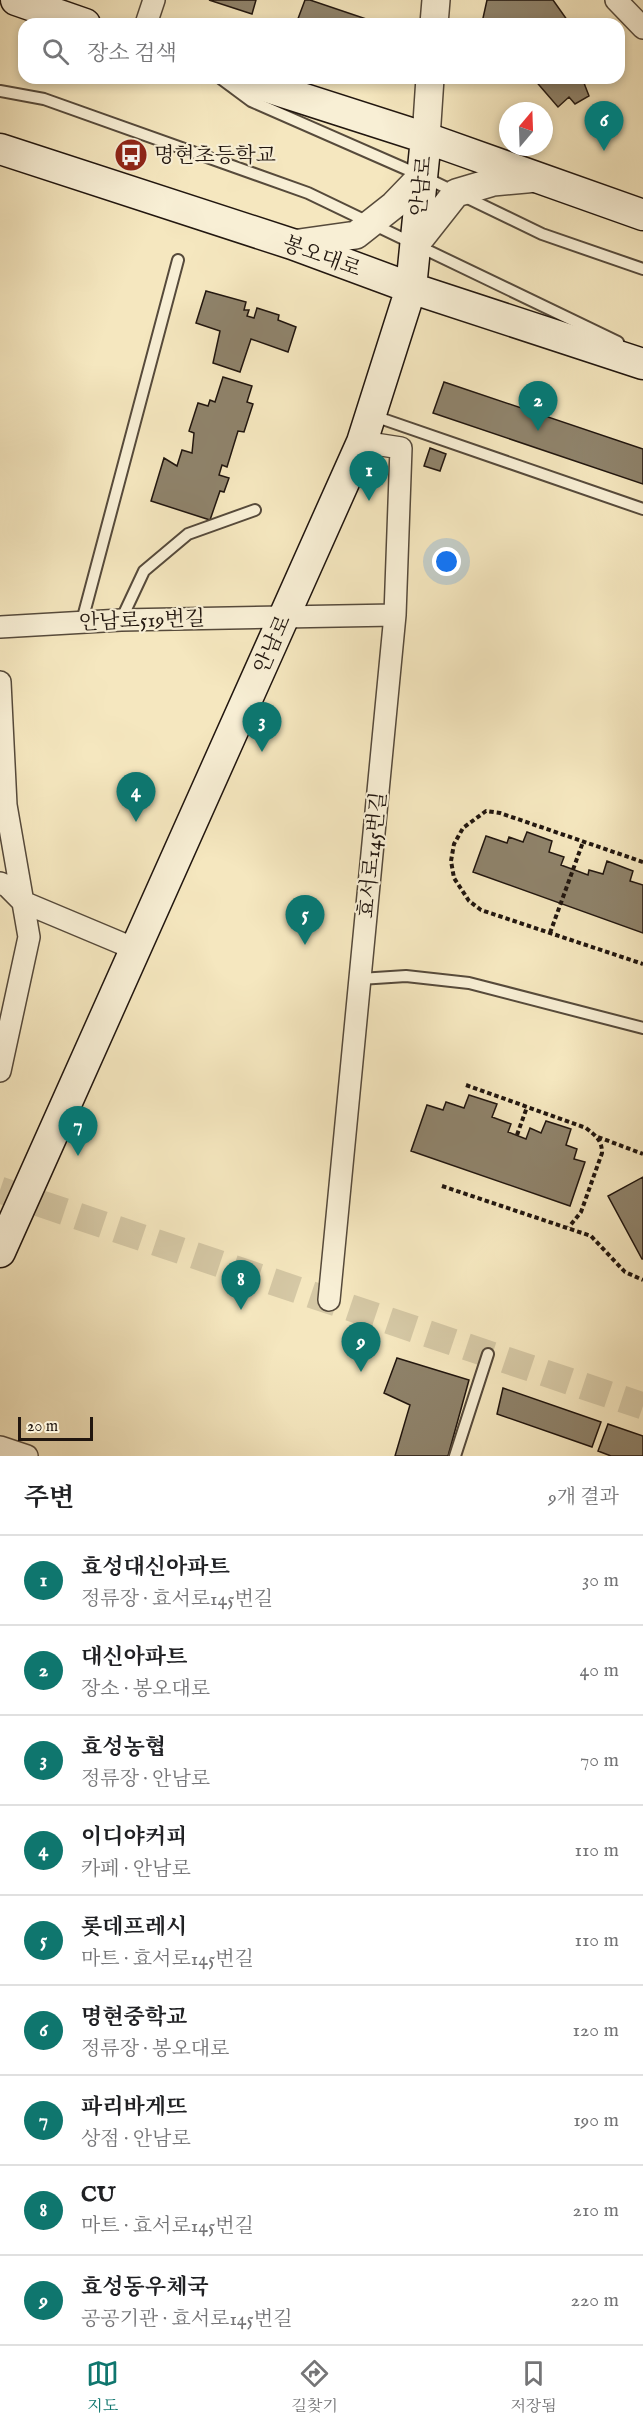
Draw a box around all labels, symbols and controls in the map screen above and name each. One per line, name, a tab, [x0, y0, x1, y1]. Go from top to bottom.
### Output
search box	[18, 18, 625, 84]
icon: search	[39, 35, 72, 68]
text: 장소 검색	[87, 40, 177, 68]
north arrow	[499, 102, 553, 156]
pin: 6	[584, 102, 624, 151]
bus stop icon: 명현초등학교	[113, 137, 149, 173]
place label: 명현초등학교	[154, 143, 276, 170]
street label: 안남로	[406, 154, 439, 218]
street label: 봉오대로	[279, 231, 364, 284]
pin: 2	[518, 382, 558, 431]
pin: 1	[350, 452, 388, 501]
your location	[432, 547, 461, 576]
street label: 안남로519번길	[79, 606, 206, 637]
street label: 안남로	[249, 611, 298, 678]
pin: 3	[242, 702, 282, 752]
pin: 4	[116, 772, 156, 822]
street label: 효서로145번길	[353, 791, 394, 920]
pin: 5	[286, 896, 324, 945]
pin: 7	[58, 1106, 98, 1156]
pin: 8	[222, 1260, 260, 1310]
pin: 9	[342, 1322, 380, 1372]
scale bar	[18, 1414, 93, 1442]
text: 20 m	[27, 1417, 58, 1437]
text: 주변	[24, 1482, 74, 1515]
text: 9개 결과	[548, 1485, 619, 1510]
text: 효성대신아파트	[81, 1554, 230, 1582]
text: 1	[40, 1568, 47, 1593]
text: 30 m	[582, 1568, 619, 1593]
text: 정류장 · 효서로145번길	[81, 1587, 273, 1612]
text: 대신아파트	[81, 1644, 187, 1672]
text: 2	[39, 1658, 48, 1683]
text: 40 m	[580, 1658, 619, 1683]
text: 장소 · 봉오대로	[81, 1677, 210, 1702]
text: 효성농협	[81, 1734, 166, 1762]
text: 3	[40, 1748, 47, 1773]
text: 70 m	[580, 1748, 619, 1773]
text: 정류장 · 안남로	[81, 1767, 210, 1792]
text: 이디야커피	[81, 1824, 187, 1852]
text: 4	[39, 1838, 48, 1863]
text: 110 m	[575, 1838, 619, 1863]
text: 카페 · 안남로	[81, 1857, 191, 1882]
text: 롯데프레시	[81, 1914, 187, 1942]
text: 5	[40, 1928, 47, 1953]
text: 110 m	[575, 1928, 619, 1953]
text: 마트 · 효서로145번길	[81, 1947, 254, 1972]
text: 명현중학교	[81, 2004, 187, 2032]
text: 6	[39, 2018, 48, 2043]
text: 120 m	[573, 2018, 619, 2043]
text: 정류장 · 봉오대로	[81, 2037, 229, 2062]
text: 파리바게뜨	[81, 2094, 187, 2122]
text: 7	[39, 2108, 48, 2133]
text: 190 m	[573, 2108, 619, 2133]
text: 상점 · 안남로	[81, 2127, 191, 2152]
text: CU	[81, 2181, 115, 2209]
text: 8	[40, 2198, 47, 2223]
text: 210 m	[573, 2198, 619, 2223]
text: 마트 · 효서로145번길	[81, 2214, 254, 2239]
text: 효성동우체국	[81, 2274, 209, 2302]
text: 9	[39, 2288, 48, 2313]
text: 220 m	[571, 2288, 619, 2313]
text: 공공기관 · 효서로145번길	[81, 2307, 292, 2332]
tab: 지도	[86, 2357, 119, 2417]
tab: 길찾기	[292, 2357, 338, 2417]
tab: 저장됨	[510, 2357, 557, 2417]

